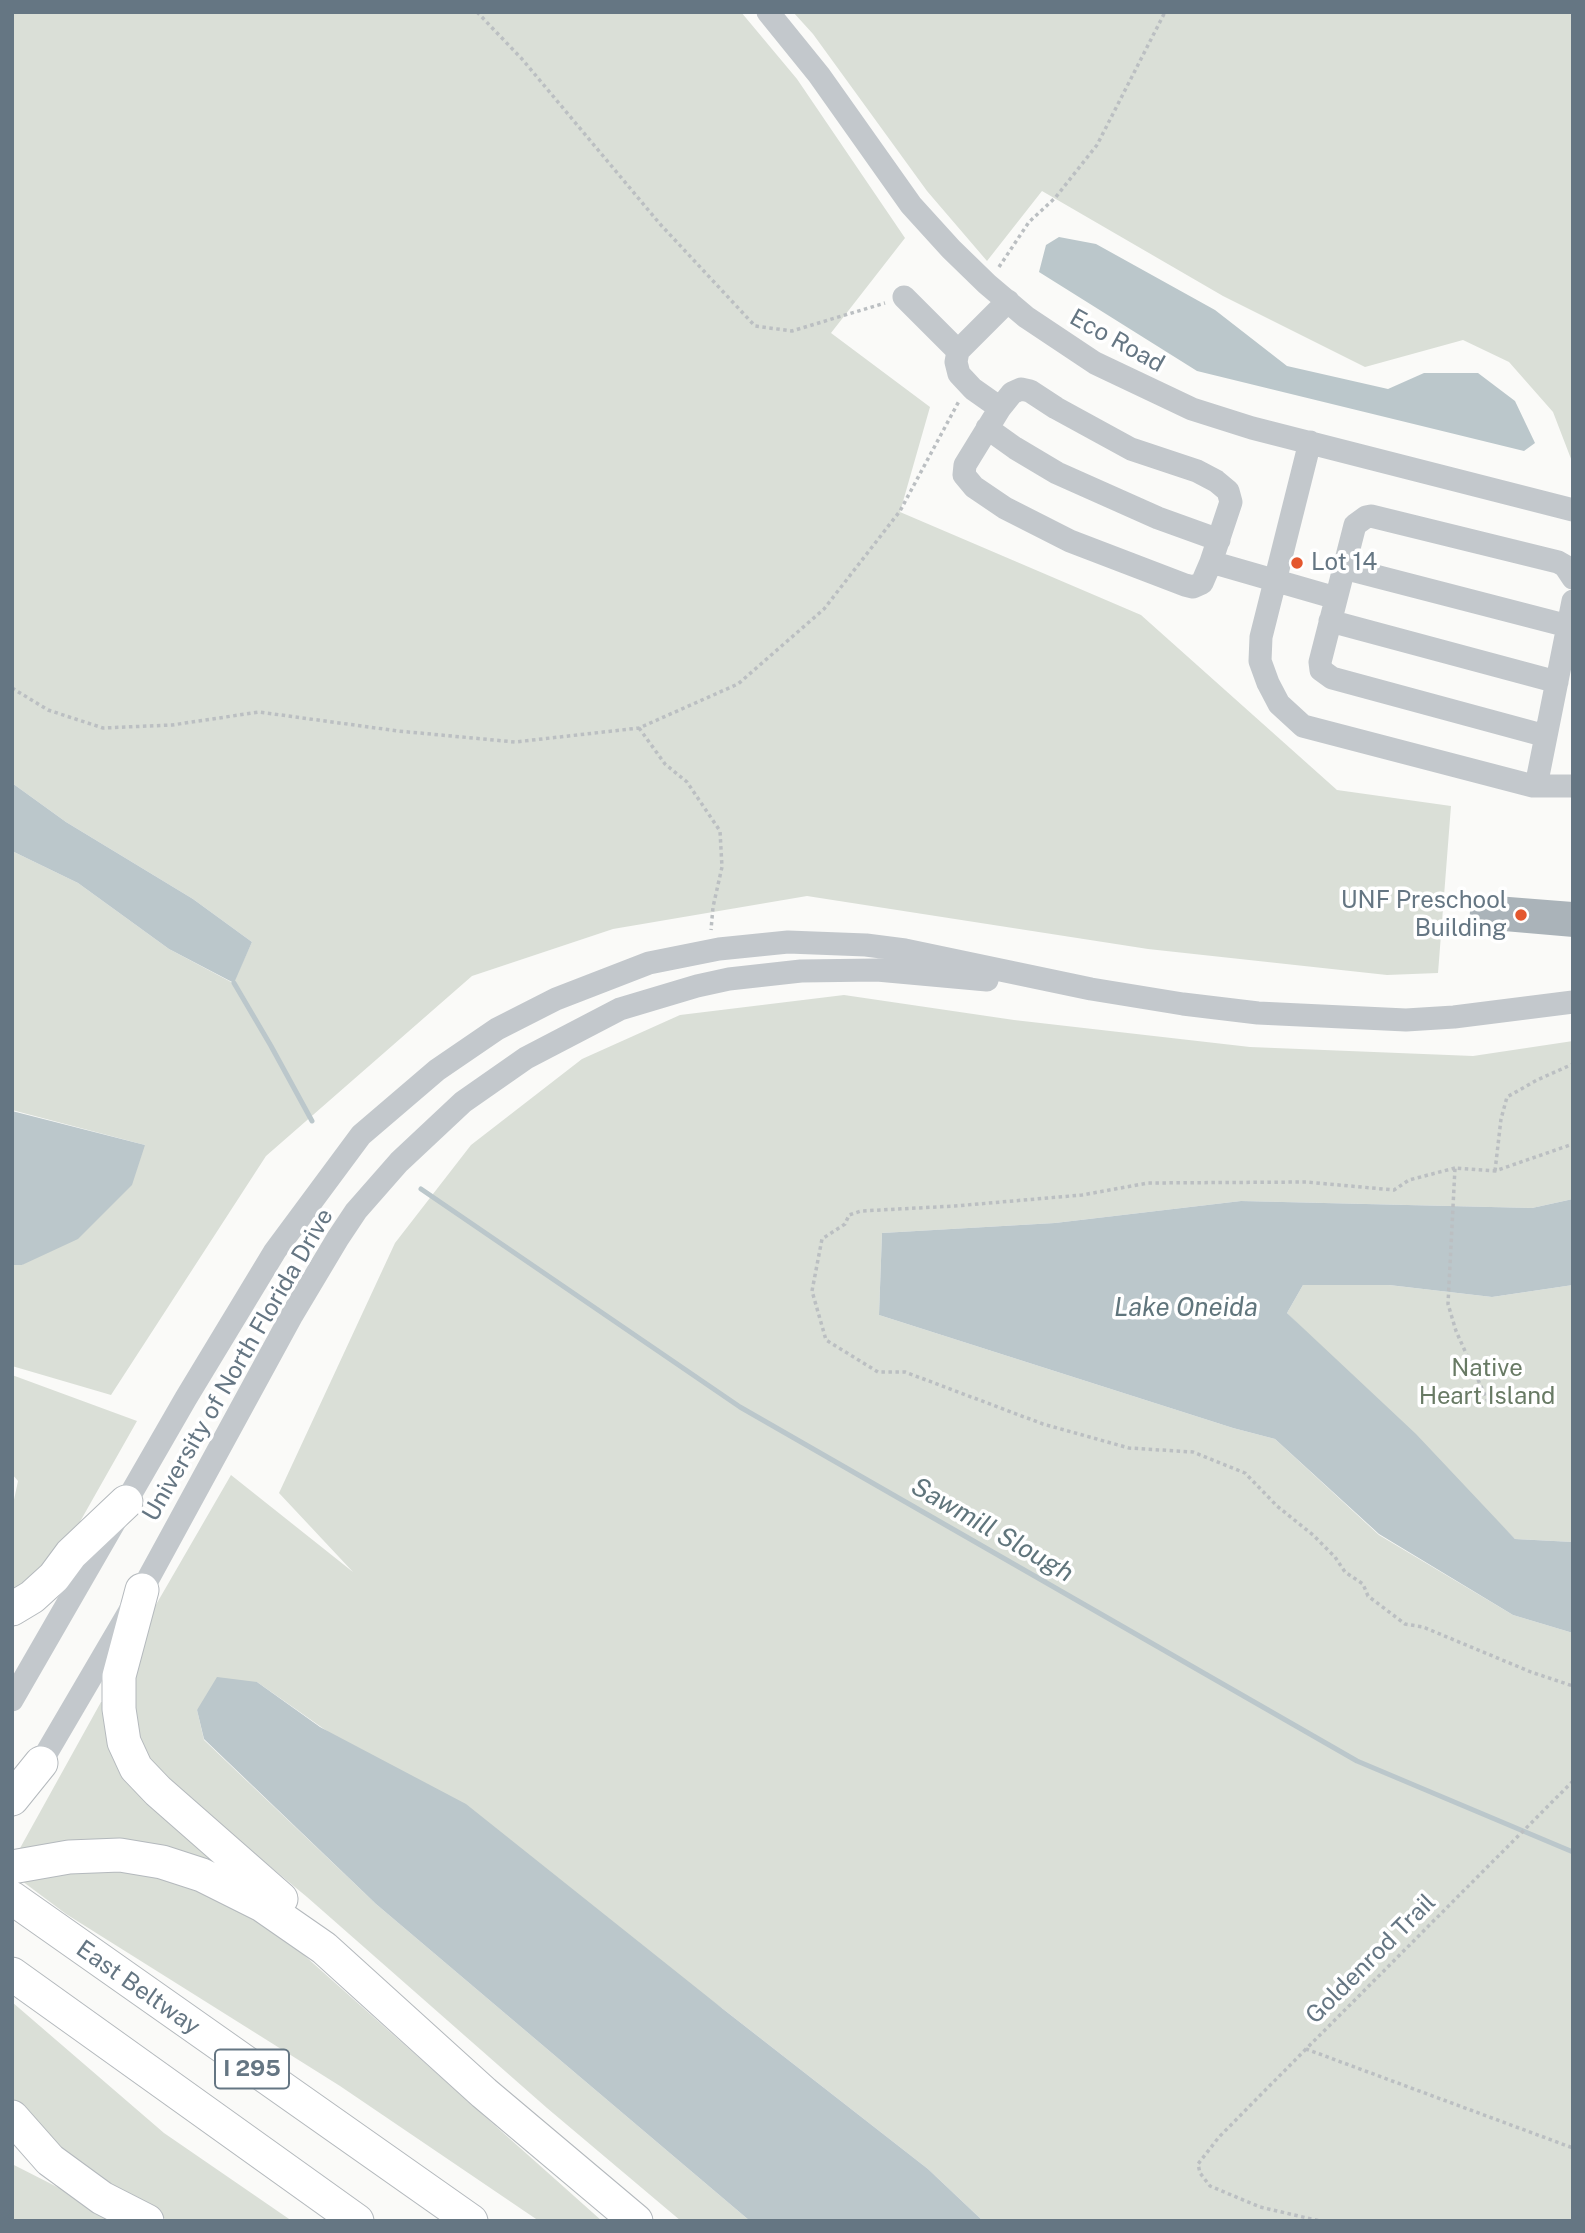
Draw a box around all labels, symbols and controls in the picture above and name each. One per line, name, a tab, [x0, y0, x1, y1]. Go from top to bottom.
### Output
street label: Eco Road	[1065, 303, 1169, 379]
place label: Lot 14	[1311, 549, 1377, 577]
marker: Lot 14	[1289, 555, 1305, 571]
place label: UNF Preschool Building	[1341, 887, 1507, 943]
marker: UNF Preschool Building	[1513, 907, 1529, 923]
street label: University of North Florida Drive	[137, 1204, 339, 1526]
water label: Lake Oneida	[1114, 1292, 1258, 1324]
park label: Native Heart Island	[1419, 1355, 1555, 1411]
water label: Sawmill Slough	[905, 1471, 1079, 1589]
street label: Goldenrod Trail	[1300, 1888, 1442, 2030]
street label: East Beltway	[71, 1935, 205, 2041]
road number: I 295	[215, 2050, 289, 2088]

